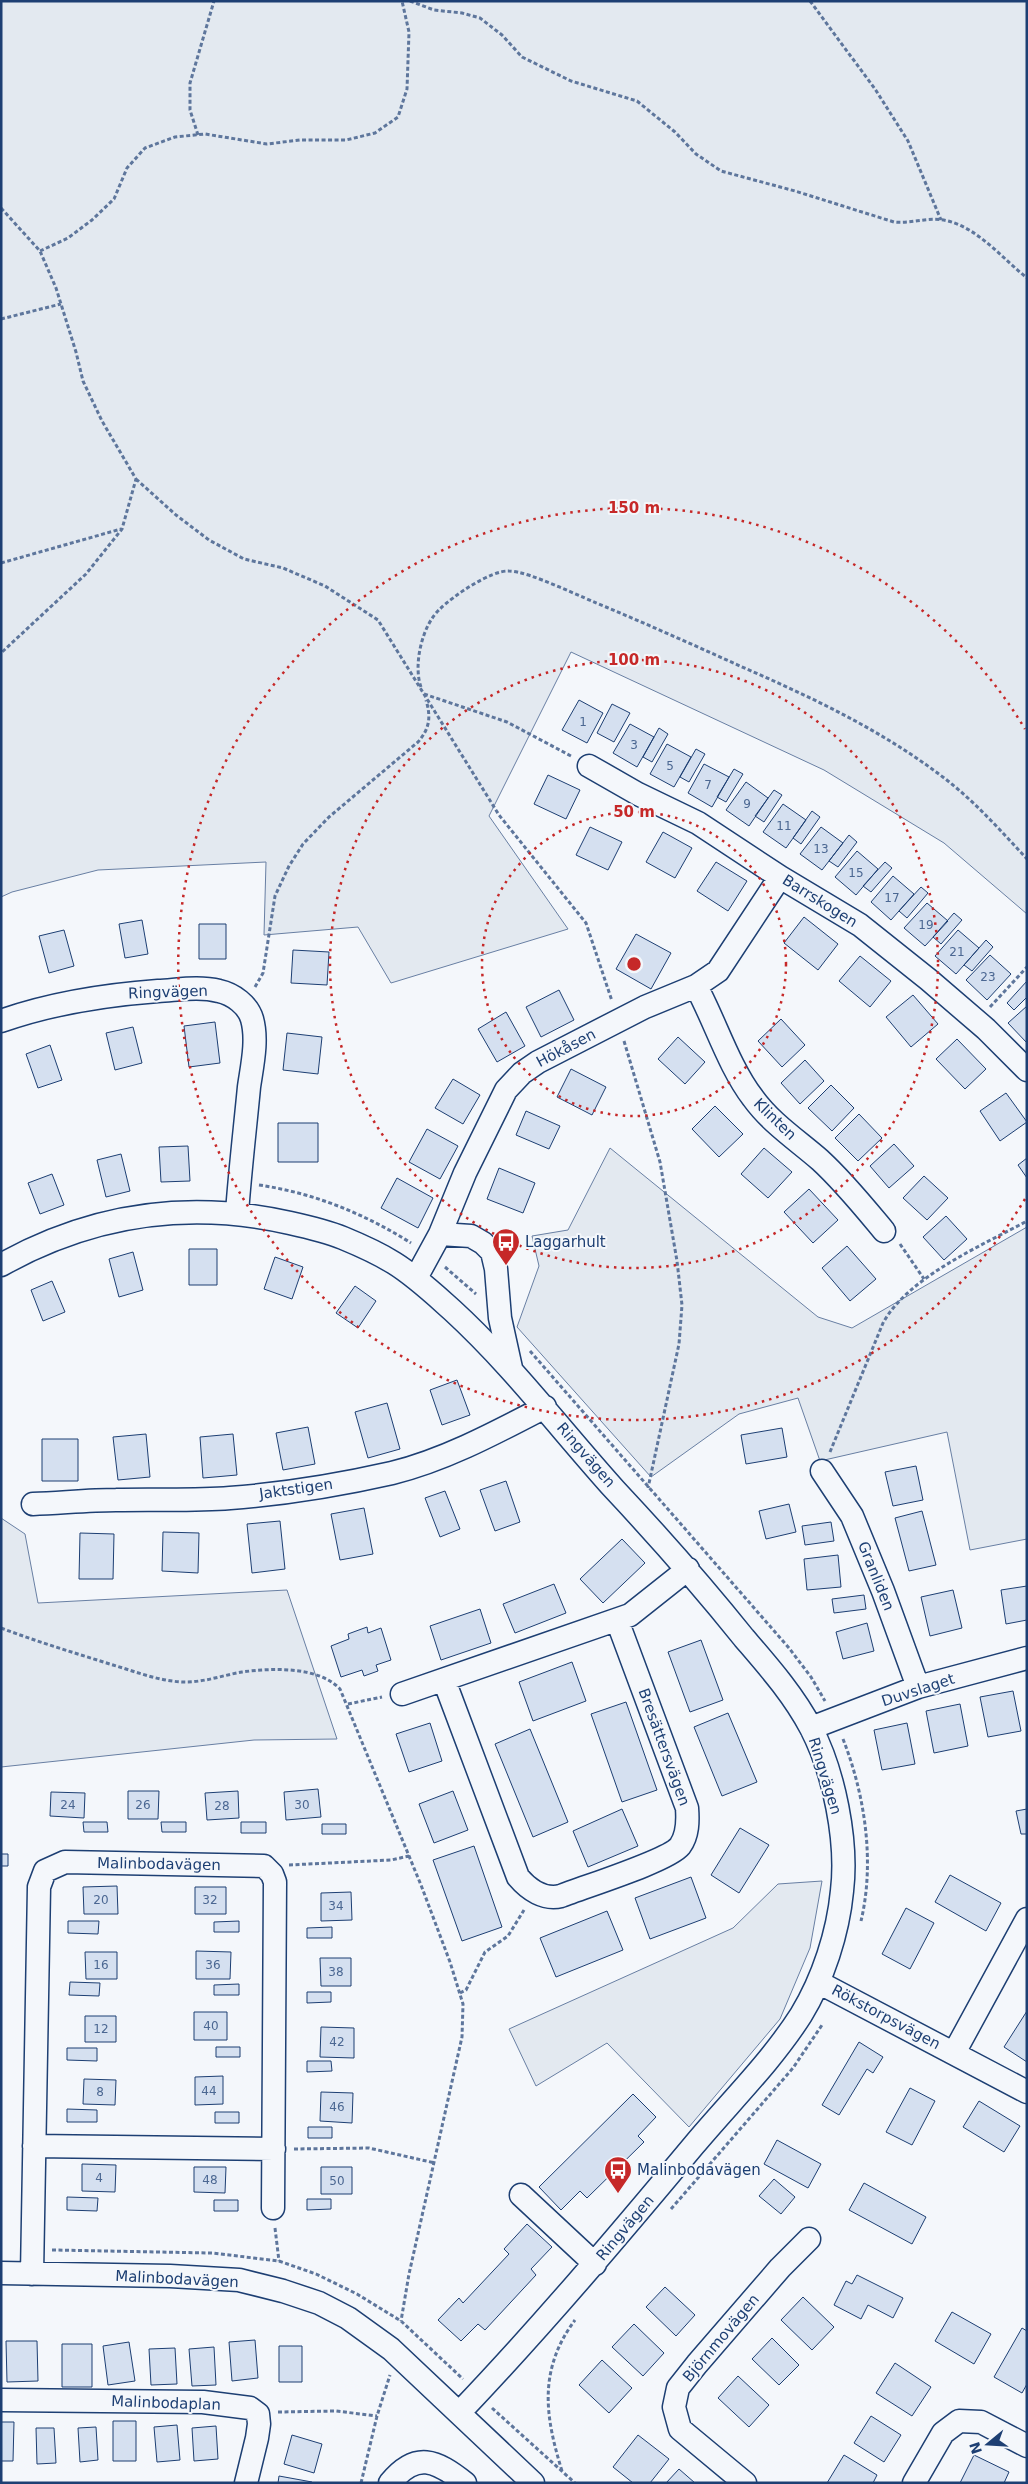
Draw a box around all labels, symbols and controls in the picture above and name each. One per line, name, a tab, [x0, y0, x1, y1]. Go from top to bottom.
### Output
text: 150 m	[608, 499, 660, 517]
text: 100 m	[608, 651, 660, 669]
house number: 1	[579, 715, 587, 729]
house number: 3	[630, 738, 638, 752]
house number: 5	[666, 759, 674, 773]
house number: 7	[704, 778, 712, 792]
house number: 9	[743, 797, 751, 811]
text: 50 m	[613, 803, 655, 821]
house number: 11	[776, 819, 792, 833]
house number: 13	[813, 842, 829, 856]
house number: 15	[848, 866, 864, 880]
street label: Barrskogen	[779, 871, 861, 931]
house number: 17	[884, 891, 900, 905]
house number: 19	[918, 918, 934, 932]
house number: 21	[949, 945, 965, 959]
centre of rings	[625, 955, 643, 973]
house number: 23	[980, 970, 996, 984]
street label: Ringvägen	[128, 982, 208, 1002]
street label: Hökåsen	[533, 1025, 599, 1071]
street label: Klinten	[750, 1094, 800, 1144]
bus stop icon: Laggarhult	[491, 1227, 521, 1266]
place label: Laggarhult	[525, 1233, 606, 1251]
street label: Ringvägen	[553, 1419, 619, 1491]
street label: Jaktstigen	[257, 1475, 334, 1503]
street label: Granliden	[854, 1539, 898, 1613]
street label: Duvslaget	[879, 1670, 957, 1710]
street label: Bresättersvägen	[634, 1686, 694, 1808]
street label: Ringvägen	[805, 1735, 845, 1817]
house number: 24	[60, 1798, 76, 1812]
house number: 26	[135, 1798, 151, 1812]
house number: 30	[294, 1798, 310, 1812]
house number: 28	[214, 1799, 230, 1813]
street label: Malinbodavägen	[97, 1854, 221, 1874]
house number: 20	[93, 1893, 109, 1907]
house number: 32	[202, 1893, 218, 1907]
house number: 34	[328, 1899, 344, 1913]
house number: 16	[93, 1958, 109, 1972]
house number: 36	[205, 1958, 221, 1972]
house number: 38	[328, 1965, 344, 1979]
street label: Rökstorpsvägen	[829, 1981, 943, 2053]
house number: 40	[203, 2019, 219, 2033]
house number: 12	[93, 2022, 109, 2036]
house number: 42	[329, 2035, 345, 2049]
house number: 44	[201, 2084, 217, 2098]
house number: 8	[96, 2085, 104, 2099]
house number: 46	[329, 2100, 345, 2114]
bus stop icon: Malinbodavägen	[603, 2155, 633, 2194]
place label: Malinbodavägen	[637, 2161, 761, 2179]
house number: 4	[95, 2171, 103, 2185]
house number: 48	[202, 2173, 218, 2187]
house number: 50	[329, 2174, 345, 2188]
street label: Ringvägen	[592, 2192, 658, 2264]
street label: Malinbodavägen	[115, 2267, 239, 2291]
street label: Björnmovägen	[679, 2290, 763, 2386]
street label: Malinbodaplan	[111, 2392, 221, 2414]
north arrow	[963, 2419, 1013, 2469]
text: N	[966, 2440, 985, 2456]

